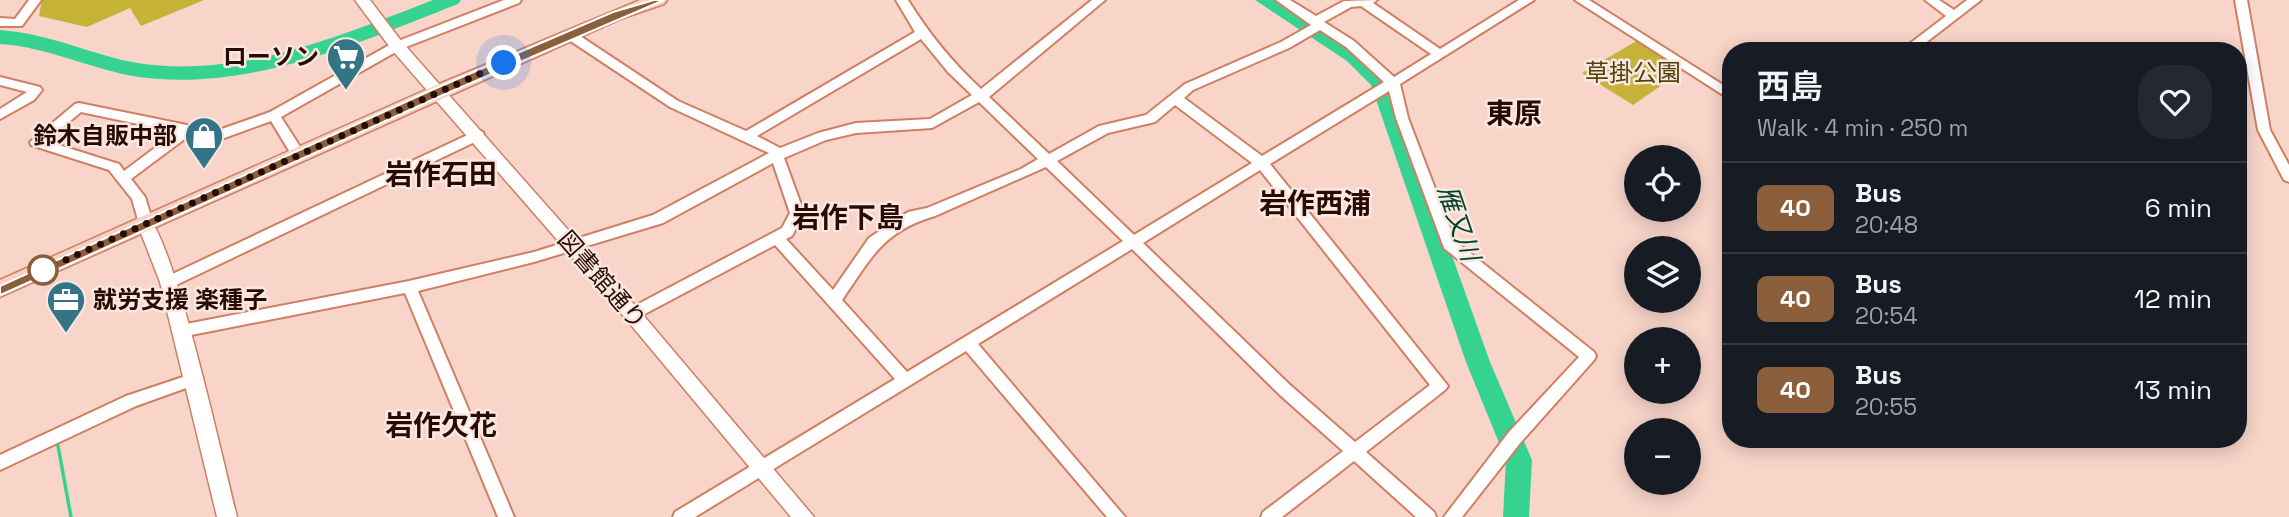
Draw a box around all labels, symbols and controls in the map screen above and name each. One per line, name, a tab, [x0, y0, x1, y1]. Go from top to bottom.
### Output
supermarket icon: ローソン	[325, 36, 367, 91]
place label: ローソン	[223, 41, 319, 72]
your location	[486, 45, 521, 80]
park label: 草掛公園	[1585, 57, 1681, 88]
button: heart	[2138, 65, 2212, 139]
text: 西島	[1757, 66, 1823, 108]
district label: 東原	[1486, 95, 1542, 131]
text: Walk · 4 min · 250 m	[1757, 113, 1968, 143]
shop icon: 鈴木自販中部	[183, 115, 225, 170]
place label: 鈴木自販中部	[33, 120, 177, 151]
map controls	[1624, 145, 1701, 495]
button: locate	[1624, 145, 1701, 222]
district label: 岩作石田	[385, 156, 497, 192]
text: Bus	[1855, 176, 1902, 210]
water label: 雁又川	[1430, 181, 1489, 268]
district label: 岩作西浦	[1259, 185, 1371, 221]
text: 6 min	[2145, 191, 2212, 225]
text: 40	[1780, 192, 1811, 223]
district label: 岩作下島	[792, 199, 904, 235]
text: 20:48	[1855, 210, 1918, 240]
street label: 図書館通り	[551, 224, 653, 335]
button: layers	[1624, 236, 1701, 313]
unlabelled marker	[28, 255, 58, 285]
text: Bus	[1855, 267, 1902, 301]
office icon: 就労支援 楽種子	[45, 279, 87, 334]
text: 12 min	[2134, 282, 2212, 316]
text: 40	[1780, 283, 1811, 314]
place label: 就労支援 楽種子	[93, 284, 267, 315]
text: 20:54	[1855, 301, 1918, 331]
button: +	[1624, 327, 1701, 404]
text: Bus	[1855, 358, 1902, 392]
text: 13 min	[2134, 373, 2212, 407]
text: 40	[1780, 374, 1811, 405]
text: 20:55	[1855, 392, 1917, 422]
district label: 岩作欠花	[385, 407, 497, 443]
button: −	[1624, 418, 1701, 495]

